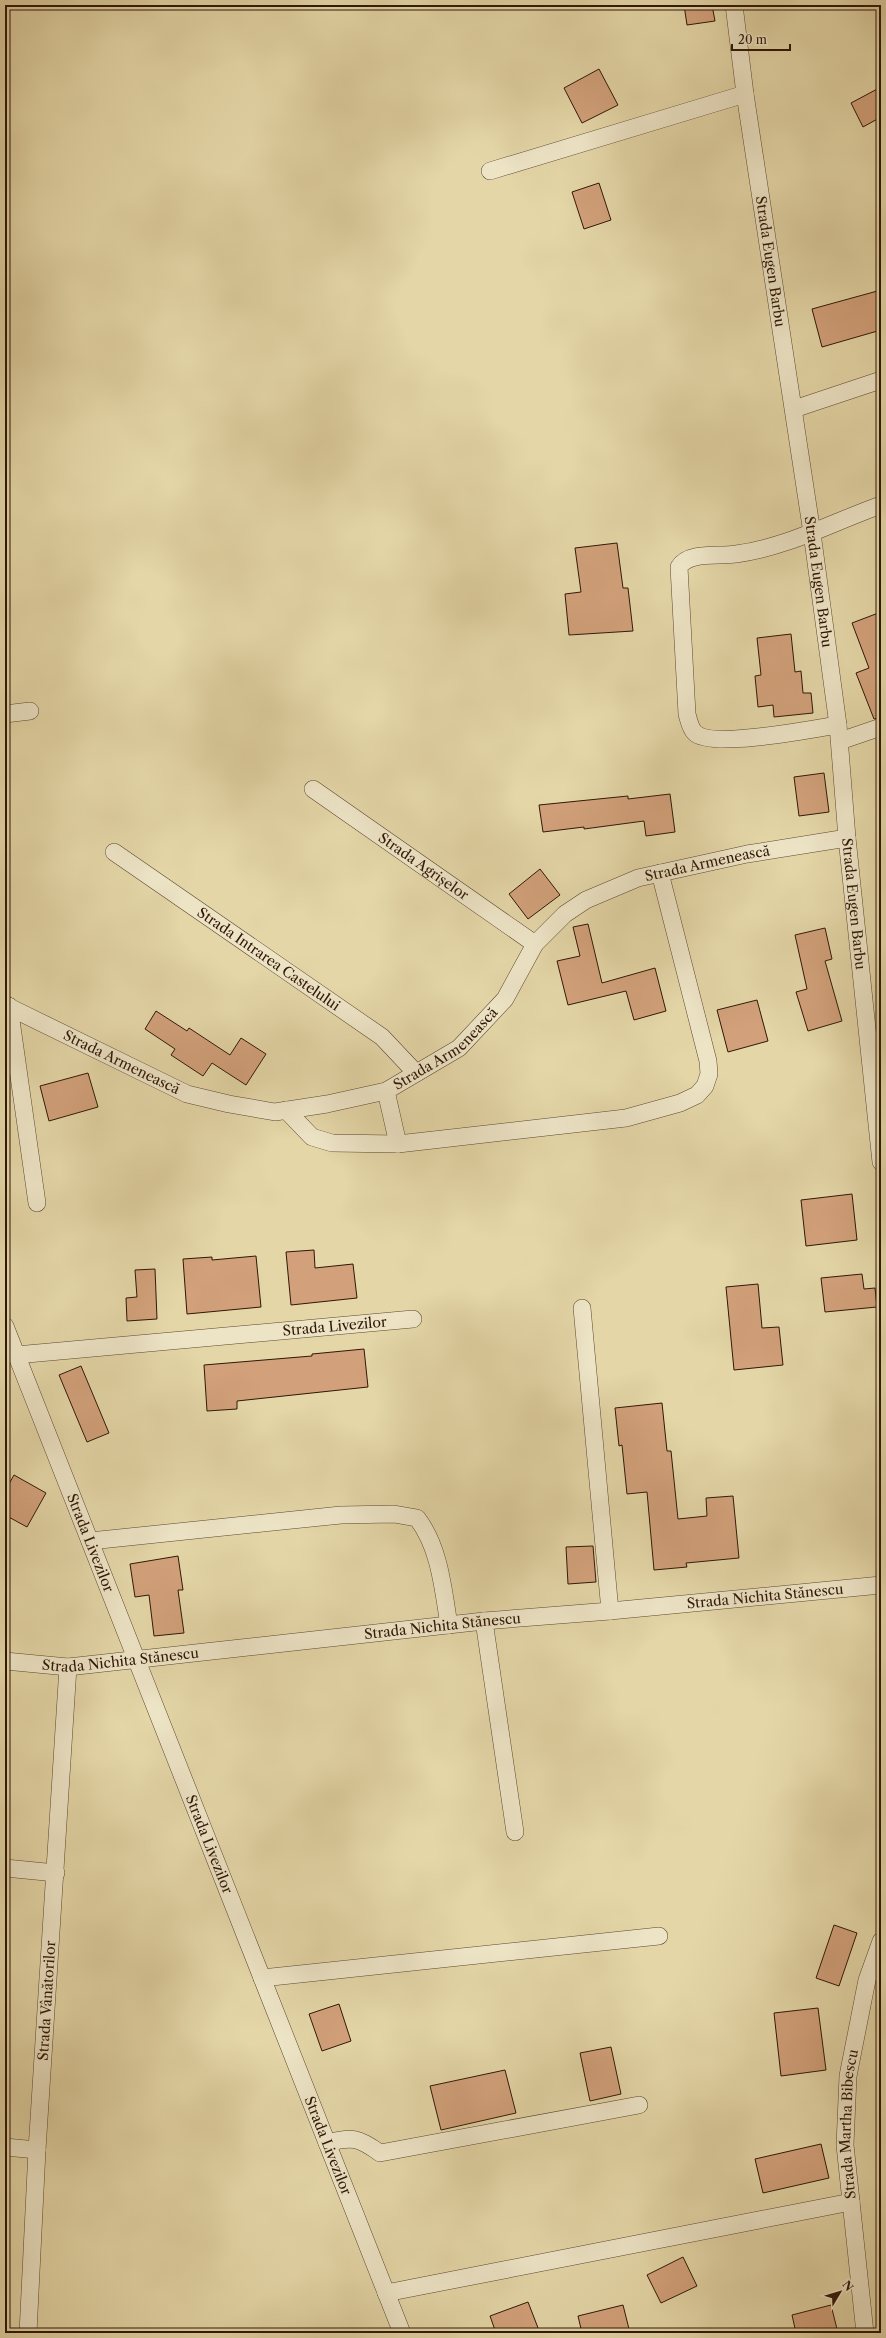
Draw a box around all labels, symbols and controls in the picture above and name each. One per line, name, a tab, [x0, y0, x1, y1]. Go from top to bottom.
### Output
scale bar	[732, 26, 790, 52]
text: 20 m	[738, 32, 767, 47]
street label: Strada Eugen Barbu	[752, 195, 789, 328]
street label: Strada Eugen Barbu	[801, 515, 836, 649]
street label: Strada Agrișelor	[375, 829, 472, 904]
street label: Strada Eugen Barbu	[838, 837, 870, 971]
street label: Strada Armenească	[643, 841, 772, 885]
street label: Strada Intrarea Castelului	[194, 903, 344, 1014]
street label: Strada Armenească	[390, 1003, 502, 1094]
street label: Strada Armenească	[61, 1026, 184, 1098]
street label: Strada Livezilor	[282, 1312, 388, 1340]
street label: Strada Livezilor	[63, 1491, 118, 1595]
street label: Strada Nichita Stănescu	[686, 1580, 845, 1613]
street label: Strada Nichita Stănescu	[363, 1609, 522, 1643]
street label: Strada Nichita Stănescu	[41, 1644, 200, 1676]
street label: Strada Livezilor	[182, 1792, 237, 1896]
street label: Strada Vânătorilor	[34, 1940, 59, 2061]
street label: Strada Martha Bibescu	[835, 2047, 862, 2200]
street label: Strada Livezilor	[301, 2094, 356, 2198]
north arrow	[820, 2272, 860, 2312]
text: N	[839, 2278, 857, 2294]

